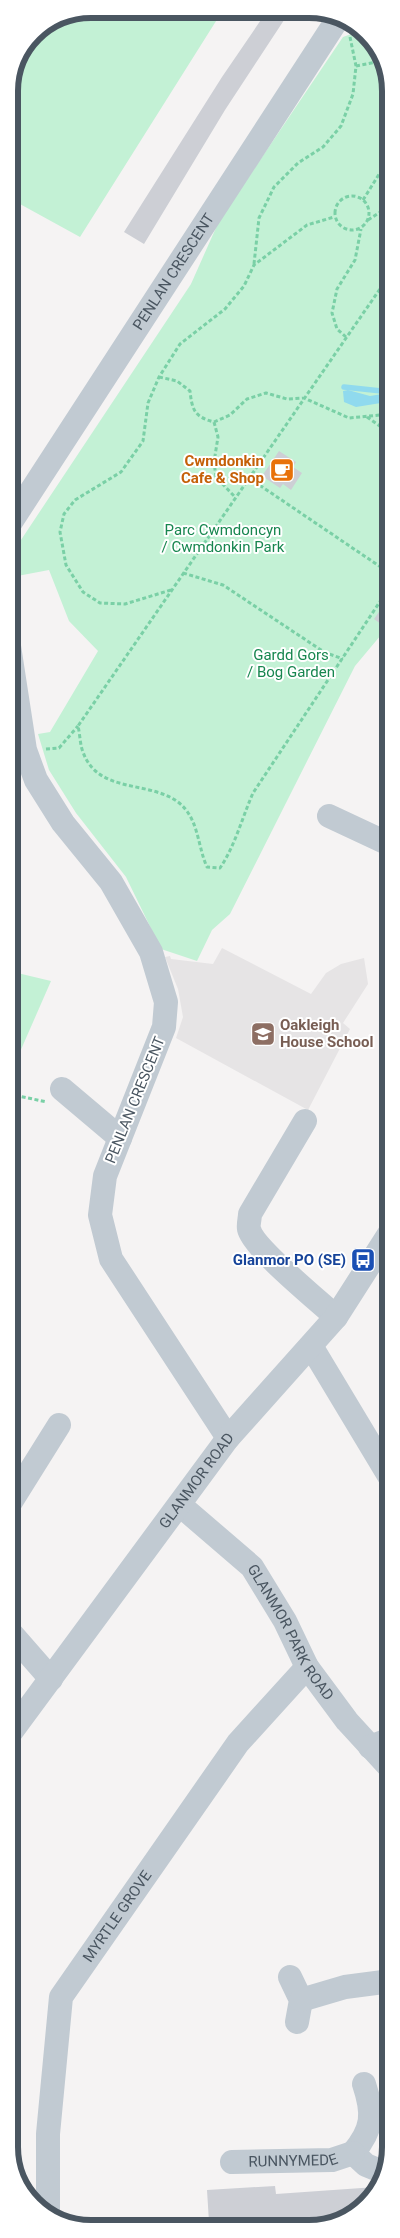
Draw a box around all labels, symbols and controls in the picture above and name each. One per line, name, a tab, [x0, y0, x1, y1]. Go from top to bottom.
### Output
street label: PENLAN CRESCENT	[129, 210, 218, 333]
place label: Cwmdonkin Cafe & Shop	[181, 452, 264, 487]
cafe icon: Cwmdonkin Cafe & Shop	[269, 457, 295, 483]
park label: Parc Cwmdoncyn / Cwmdonkin Park	[162, 521, 285, 556]
park label: Gardd Gors / Bog Garden	[247, 646, 335, 681]
place label: Oakleigh House School	[280, 1016, 373, 1051]
school or university icon: Oakleigh House School	[250, 1021, 276, 1047]
street label: PENLAN CRESCENT	[101, 1034, 169, 1166]
bus stop icon: Glanmor PO (SE)	[350, 1247, 376, 1273]
place label: Glanmor PO (SE)	[233, 1251, 346, 1269]
street label: GLANMOR ROAD	[155, 1429, 238, 1532]
street label: GLANMOR PARK ROAD	[244, 1561, 338, 1704]
street label: MYRTLE GROVE	[79, 1867, 156, 1966]
street label: RUNNYMEDE	[248, 2150, 341, 2171]

